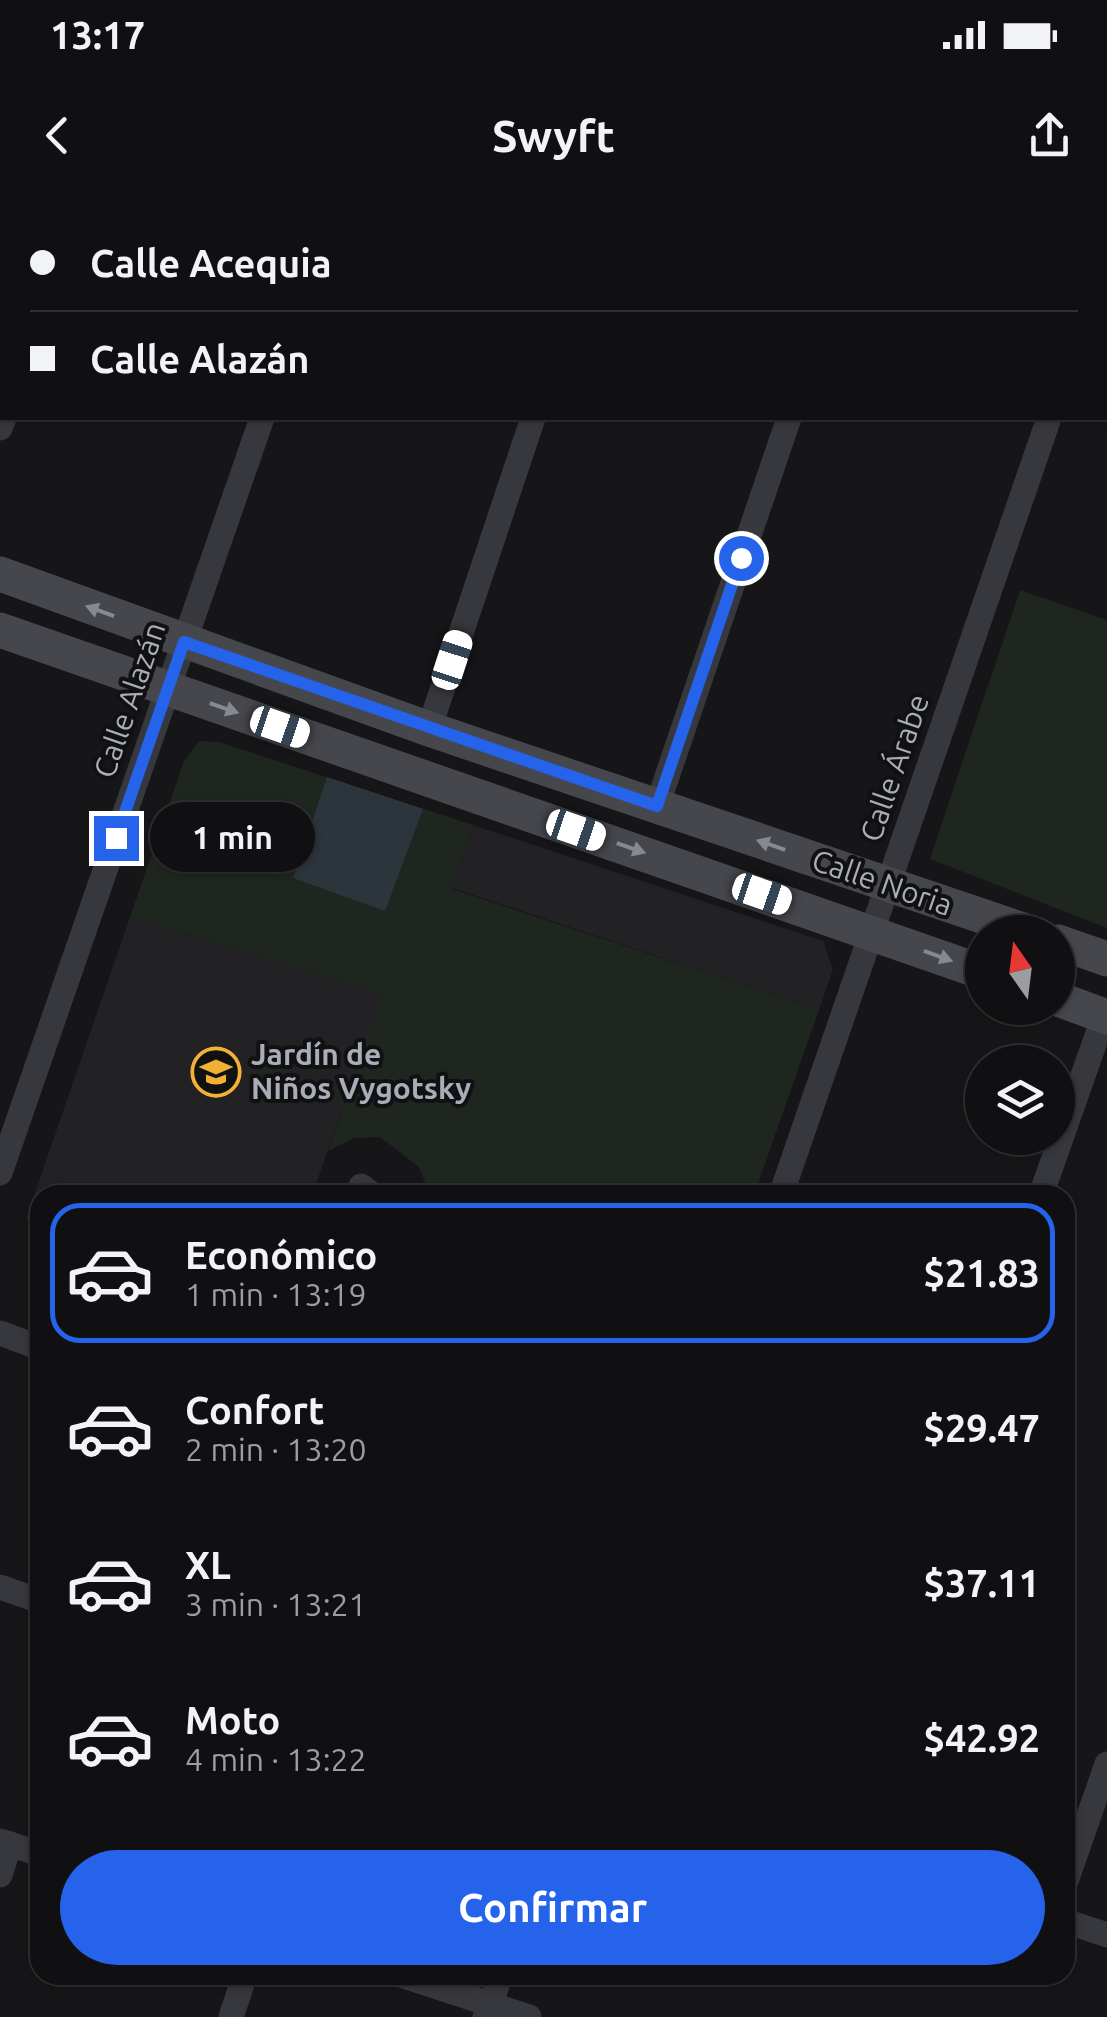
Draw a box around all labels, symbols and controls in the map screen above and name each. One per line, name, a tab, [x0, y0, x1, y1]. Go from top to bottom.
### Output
text: 13:17	[50, 14, 145, 56]
icon: back	[30, 108, 85, 163]
icon: share	[1022, 108, 1077, 163]
text: Swyft	[492, 110, 615, 161]
text: Calle Acequia	[90, 242, 332, 284]
text: Calle Alazán	[90, 338, 309, 380]
route start	[719, 536, 764, 581]
one-way arrow	[85, 603, 115, 618]
street label: Calle Alazán	[87, 617, 172, 782]
car	[428, 627, 476, 693]
street label: Calle Árabe	[852, 689, 935, 846]
one-way arrow	[210, 702, 240, 717]
car	[247, 703, 313, 751]
callout: 1 min	[151, 803, 316, 873]
car	[543, 806, 609, 854]
route end	[94, 816, 139, 861]
text: 1 min	[192, 819, 273, 855]
one-way arrow	[755, 837, 785, 852]
one-way arrow	[616, 842, 646, 857]
street label: Calle Noria	[808, 842, 957, 922]
car	[729, 870, 795, 918]
north arrow	[965, 915, 1075, 1025]
map controls	[965, 915, 1075, 1155]
one-way arrow	[923, 949, 953, 964]
place label: Jardín de Niños Vygotsky	[251, 1037, 471, 1105]
button: layers	[965, 1045, 1075, 1155]
school or university icon: Jardín de Niños Vygotsky	[190, 1046, 242, 1098]
icon: car	[65, 1228, 155, 1318]
text: Económico	[185, 1234, 377, 1276]
text: $21.83	[923, 1252, 1040, 1294]
text: 1 min · 13:19	[185, 1276, 367, 1312]
icon: car	[65, 1383, 155, 1473]
text: Confort	[185, 1389, 324, 1431]
text: $29.47	[923, 1407, 1040, 1449]
text: 2 min · 13:20	[185, 1431, 367, 1467]
icon: car	[65, 1538, 155, 1628]
text: XL	[185, 1544, 231, 1586]
text: $37.11	[923, 1562, 1040, 1604]
text: 3 min · 13:21	[185, 1586, 367, 1622]
icon: car	[65, 1693, 155, 1783]
text: Moto	[185, 1699, 280, 1741]
text: $42.92	[923, 1717, 1040, 1759]
text: 4 min · 13:22	[185, 1741, 367, 1777]
button: Confirmar	[60, 1850, 1045, 1965]

